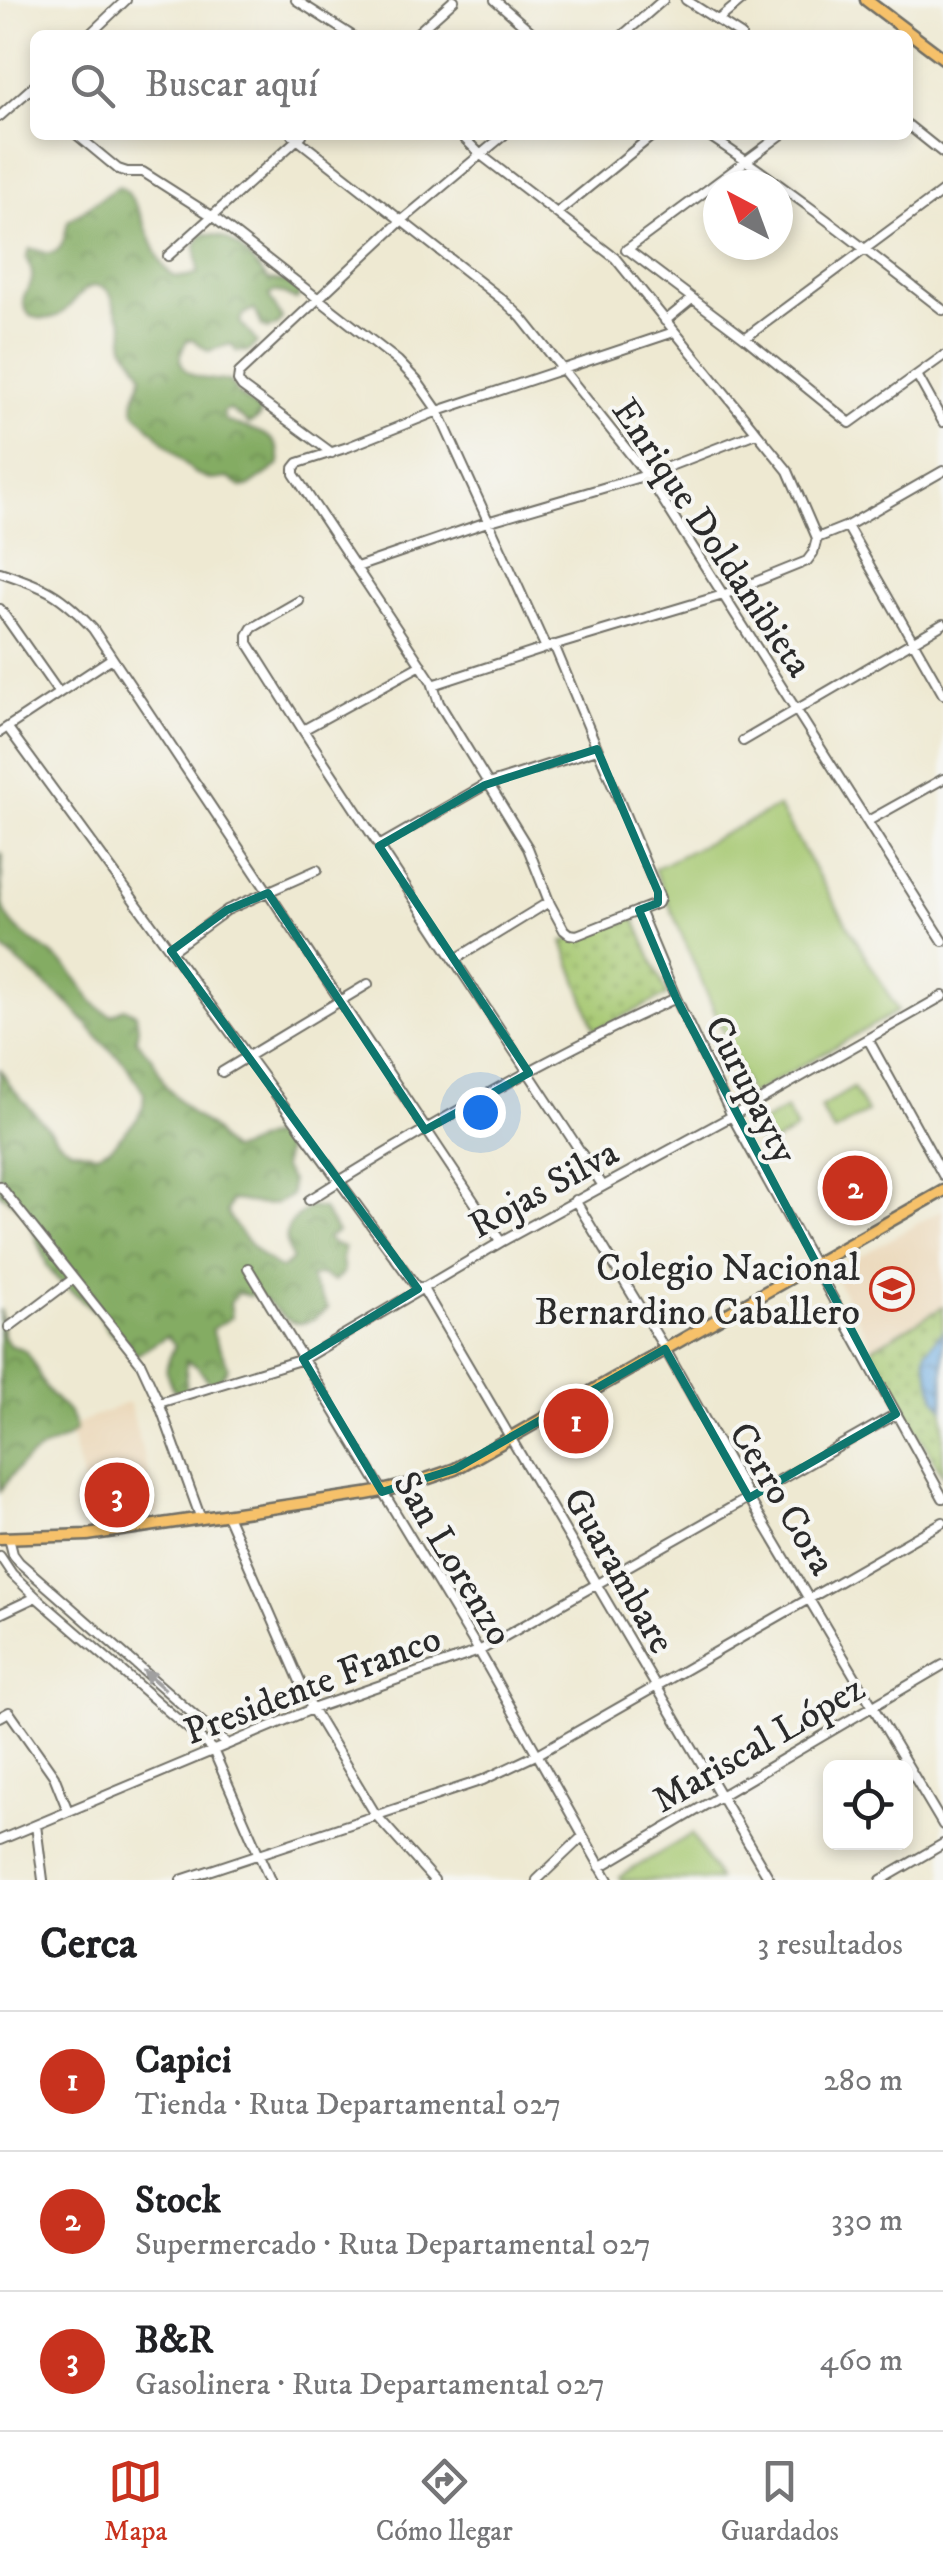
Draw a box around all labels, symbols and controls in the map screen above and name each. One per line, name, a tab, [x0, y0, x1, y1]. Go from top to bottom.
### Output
search box	[30, 30, 913, 140]
icon: search	[65, 58, 120, 113]
text: Buscar aquí	[145, 61, 318, 109]
north arrow	[703, 170, 793, 260]
street label: Enrique Doldanibieta	[600, 389, 822, 687]
street label: Curupayty	[693, 1008, 808, 1173]
your location	[455, 1087, 506, 1138]
street label: Rojas Silva	[461, 1129, 627, 1250]
pin: 2	[822, 1150, 888, 1226]
place label: Colegio Nacional Bernardino Caballero	[535, 1245, 861, 1337]
school or university icon: Colegio Nacional Bernardino Caballero	[869, 1266, 915, 1312]
pin: 1	[544, 1384, 608, 1458]
street label: Cerro Cora	[717, 1414, 846, 1584]
pin: 3	[84, 1458, 150, 1532]
street label: San Lorenzo	[382, 1463, 523, 1655]
street label: Guarambare	[552, 1480, 685, 1662]
street label: Presidente Franco	[178, 1615, 448, 1757]
street label: Mariscal López	[644, 1665, 874, 1825]
one-way arrow	[142, 1669, 167, 1691]
map controls	[823, 1760, 913, 1850]
button: locate	[823, 1760, 913, 1850]
text: Cerca	[40, 1919, 137, 1971]
text: 3 resultados	[757, 1925, 903, 1965]
text: Capici	[135, 2037, 231, 2085]
text: 1	[67, 2061, 78, 2101]
text: 280 m	[823, 2061, 903, 2101]
text: Tienda · Ruta Departamental 027	[135, 2085, 561, 2125]
text: Stock	[135, 2177, 221, 2225]
text: 2	[65, 2201, 80, 2241]
text: 330 m	[831, 2201, 903, 2241]
text: Supermercado · Ruta Departamental 027	[135, 2225, 651, 2265]
text: B&R	[135, 2317, 214, 2365]
text: 3	[67, 2341, 78, 2381]
text: 460 m	[820, 2341, 903, 2381]
text: Gasolinera · Ruta Departamental 027	[135, 2365, 605, 2405]
tab: Mapa	[104, 2454, 168, 2549]
tab: Cómo llegar	[376, 2454, 513, 2549]
tab: Guardados	[721, 2454, 839, 2549]

